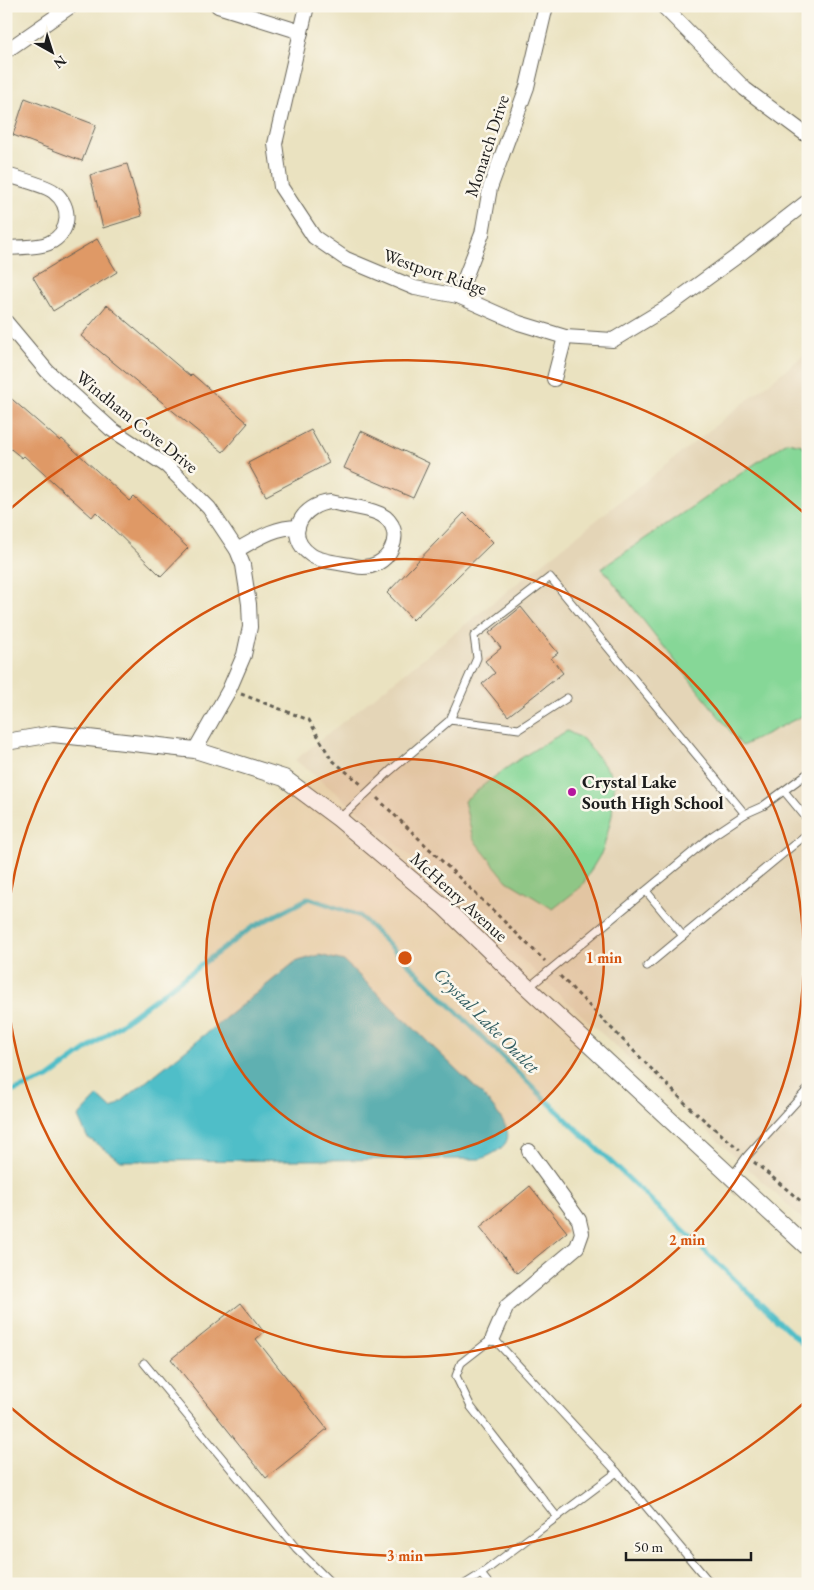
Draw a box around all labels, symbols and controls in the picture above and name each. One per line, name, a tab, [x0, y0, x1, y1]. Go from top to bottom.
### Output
north arrow	[28, 28, 78, 78]
text: N	[50, 52, 70, 73]
street label: Monarch Drive	[459, 92, 514, 200]
street label: Westport Ridge	[380, 243, 490, 300]
street label: Windham Cove Drive	[71, 365, 203, 478]
place label: Crystal Lake South High School	[582, 770, 724, 814]
marker: Crystal Lake South High School	[566, 786, 578, 798]
street label: McHenry Avenue	[406, 847, 513, 946]
text: 1 min	[586, 948, 623, 967]
centre of rings	[396, 949, 414, 967]
water label: Crystal Lake Outlet	[428, 962, 546, 1080]
text: 2 min	[669, 1230, 706, 1249]
scale bar	[626, 1530, 752, 1562]
text: 50 m	[634, 1537, 663, 1556]
text: 3 min	[387, 1546, 424, 1565]

